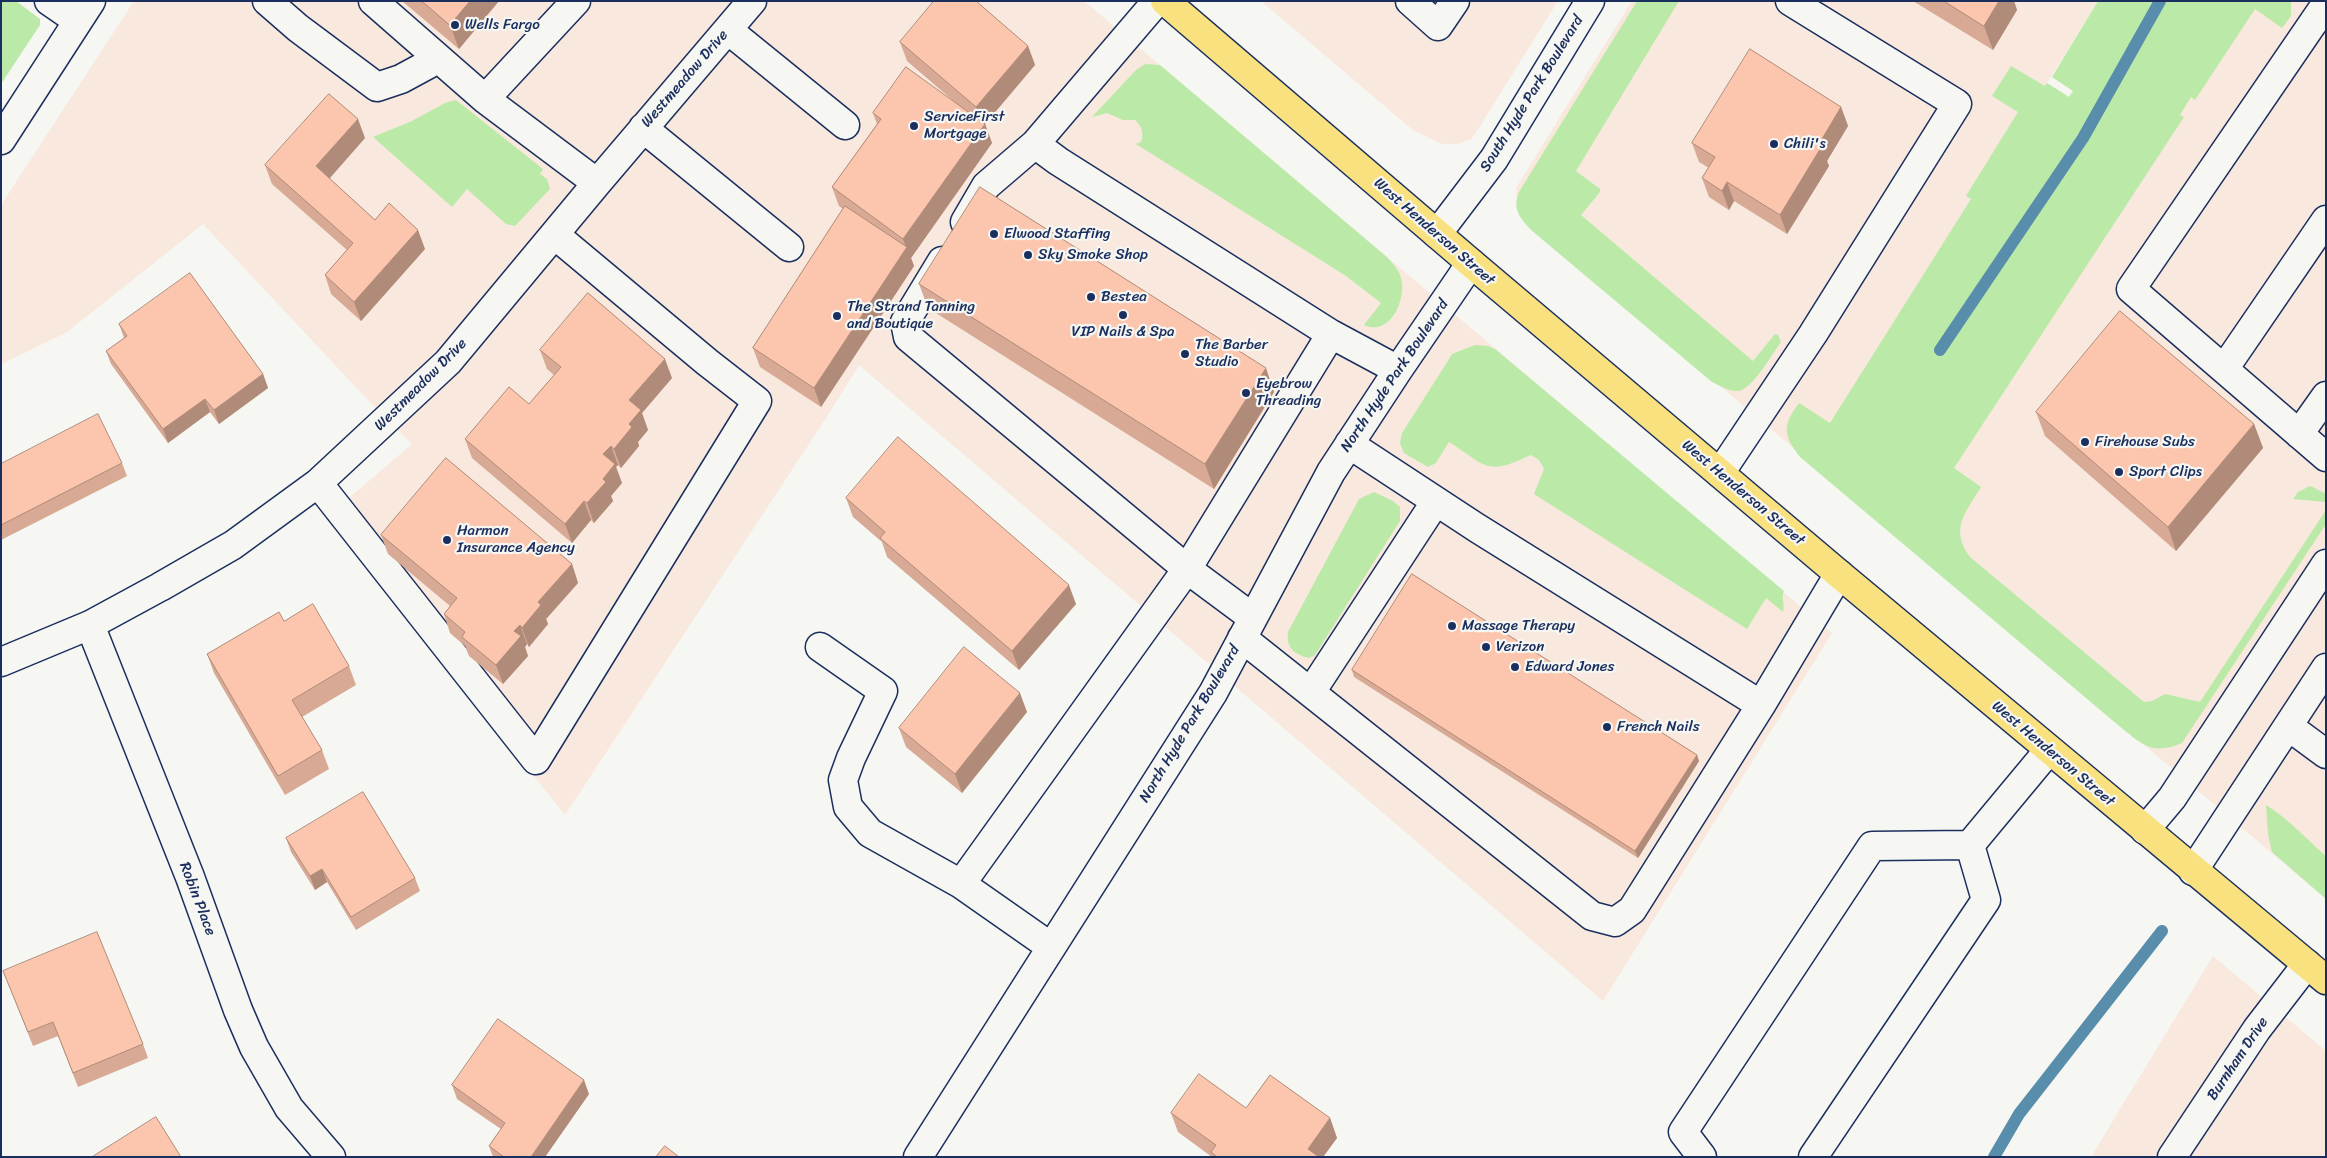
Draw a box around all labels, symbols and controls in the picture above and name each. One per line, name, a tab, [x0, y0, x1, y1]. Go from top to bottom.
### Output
street label: South Hyde Park Boulevard	[1476, 12, 1588, 176]
place label: Wells Fargo	[465, 16, 540, 34]
marker: Wells Fargo	[449, 19, 461, 31]
street label: Westmeadow Drive	[638, 27, 732, 131]
place label: ServiceFirst Mortgage	[924, 108, 1005, 143]
marker: ServiceFirst Mortgage	[908, 120, 920, 132]
place label: Chili's	[1784, 135, 1826, 153]
marker: Chili's	[1768, 138, 1780, 150]
street label: West Henderson Street	[1370, 174, 1498, 290]
place label: Elwood Staffing	[1004, 225, 1111, 243]
marker: Elwood Staffing	[988, 228, 1000, 240]
place label: Sky Smoke Shop	[1038, 246, 1148, 264]
marker: Sky Smoke Shop	[1022, 249, 1034, 261]
place label: Bestea	[1101, 288, 1147, 306]
marker: Bestea	[1085, 291, 1097, 303]
street label: North Hyde Park Boulevard	[1337, 296, 1453, 456]
place label: The Strand Tanning and Boutique	[847, 298, 975, 333]
marker: VIP Nails & Spa	[1117, 309, 1129, 321]
marker: The Strand Tanning and Boutique	[831, 310, 843, 322]
place label: VIP Nails & Spa	[1072, 323, 1174, 341]
street label: Westmeadow Drive	[371, 335, 471, 435]
place label: The Barber Studio	[1195, 336, 1268, 371]
marker: The Barber Studio	[1179, 348, 1191, 360]
place label: Eyebrow Threading	[1256, 375, 1321, 410]
marker: Eyebrow Threading	[1240, 387, 1252, 399]
place label: Firehouse Subs	[2095, 433, 2195, 451]
street label: West Henderson Street	[1678, 436, 1808, 550]
marker: Firehouse Subs	[2079, 436, 2091, 448]
place label: Sport Clips	[2129, 463, 2202, 481]
marker: Sport Clips	[2113, 466, 2125, 478]
place label: Harmon Insurance Agency	[457, 522, 575, 557]
marker: Harmon Insurance Agency	[441, 534, 453, 546]
place label: Massage Therapy	[1462, 617, 1575, 635]
marker: Massage Therapy	[1446, 620, 1458, 632]
place label: Verizon	[1496, 638, 1544, 656]
marker: Verizon	[1480, 641, 1492, 653]
street label: North Hyde Park Boulevard	[1136, 642, 1244, 806]
place label: Edward Jones	[1525, 658, 1614, 676]
marker: Edward Jones	[1509, 661, 1521, 673]
street label: West Henderson Street	[1988, 697, 2118, 811]
place label: French Nails	[1617, 718, 1700, 736]
marker: French Nails	[1601, 721, 1613, 733]
street label: Robin Place	[175, 860, 219, 938]
street label: Burnham Drive	[2204, 1014, 2272, 1104]

